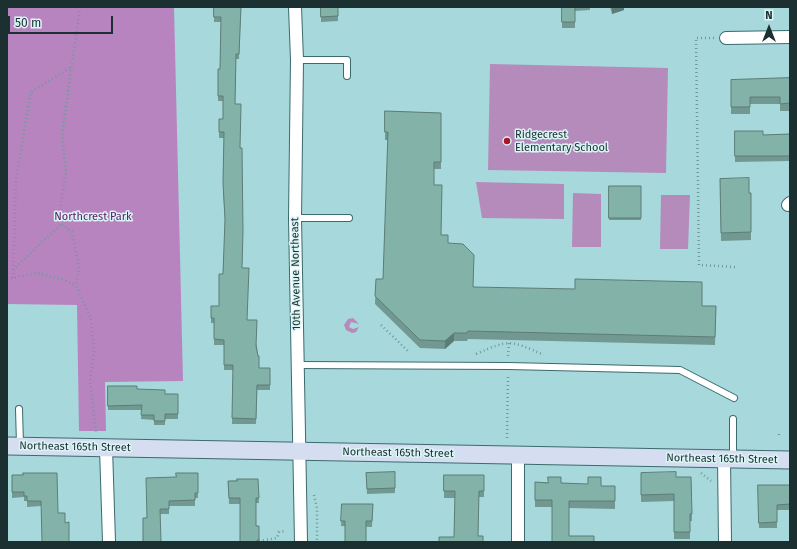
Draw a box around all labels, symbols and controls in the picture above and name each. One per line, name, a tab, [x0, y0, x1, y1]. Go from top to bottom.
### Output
scale bar	[10, 8, 115, 34]
north arrow	[749, 8, 789, 48]
text: N	[765, 9, 773, 22]
text: 50 m	[15, 16, 41, 30]
place label: Ridgecrest Elementary School	[515, 128, 608, 154]
marker: Ridgecrest Elementary School	[502, 136, 512, 146]
park label: Northcrest Park	[54, 210, 132, 224]
street label: 10th Avenue Northeast	[288, 217, 304, 331]
street label: Northeast 165th Street	[19, 439, 131, 455]
street label: Northeast 165th Street	[342, 445, 454, 461]
street label: Northeast 165th Street	[666, 451, 778, 467]

